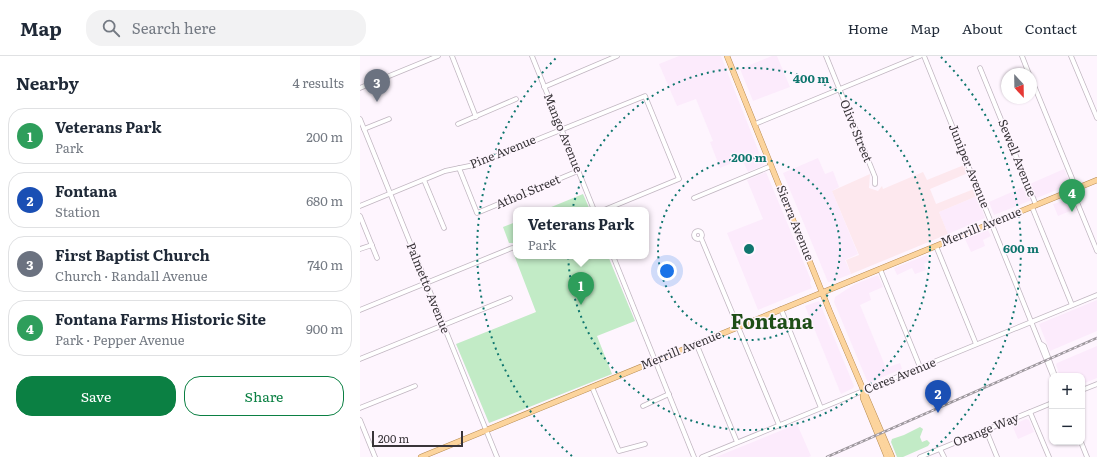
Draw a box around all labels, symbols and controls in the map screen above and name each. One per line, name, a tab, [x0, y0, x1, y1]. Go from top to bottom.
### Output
search box	[86, 10, 366, 46]
text: Map	[20, 14, 62, 42]
text: Search here	[132, 16, 216, 39]
icon: search	[100, 17, 122, 39]
text: Home	[848, 18, 888, 38]
text: Map	[910, 18, 940, 38]
text: About	[962, 18, 1003, 38]
text: Contact	[1025, 18, 1077, 38]
north arrow	[1001, 68, 1037, 104]
pin: 3	[364, 69, 390, 102]
text: 400 m	[793, 69, 829, 87]
text: Nearby	[16, 70, 79, 95]
text: 4 results	[293, 73, 344, 92]
street label: Mango Avenue	[540, 90, 588, 175]
street label: Olive Street	[836, 96, 878, 165]
text: Veterans Park	[55, 115, 162, 138]
street label: Sewell Avenue	[994, 116, 1042, 199]
street label: Juniper Avenue	[945, 121, 995, 211]
text: 1	[27, 127, 33, 146]
text: 200 m	[306, 127, 343, 146]
street label: Pine Avenue	[467, 130, 538, 173]
text: Park	[55, 138, 84, 157]
text: 200 m	[731, 148, 767, 166]
street label: Athol Street	[493, 169, 563, 213]
text: Fontana	[55, 179, 117, 202]
pin: 4	[1059, 179, 1085, 212]
street label: Sierra Avenue	[773, 182, 819, 263]
text: 2	[27, 191, 33, 210]
text: 680 m	[306, 191, 343, 210]
text: Station	[55, 202, 100, 221]
street label: Merrill Avenue	[937, 202, 1024, 250]
popup	[513, 207, 649, 259]
text: Veterans Park	[528, 212, 634, 235]
text: Park	[528, 235, 556, 254]
text: 600 m	[1003, 239, 1039, 257]
street label: Palmetto Avenue	[403, 240, 455, 336]
centre of rings	[742, 242, 756, 256]
text: First Baptist Church	[55, 243, 210, 266]
text: 3	[26, 255, 34, 274]
text: 740 m	[307, 255, 343, 274]
your location	[657, 261, 677, 281]
text: Church · Randall Avenue	[55, 266, 208, 285]
pin: 1	[568, 272, 594, 305]
district label: Fontana	[731, 305, 814, 335]
text: Fontana Farms Historic Site	[55, 307, 266, 330]
text: 4	[26, 319, 34, 338]
text: 900 m	[306, 319, 343, 338]
street label: Merrill Avenue	[637, 325, 724, 373]
text: Park · Pepper Avenue	[55, 330, 184, 349]
street label: Ceres Avenue	[861, 352, 938, 398]
map controls	[1049, 373, 1085, 445]
button: +	[1049, 373, 1085, 409]
button: Save	[16, 376, 176, 416]
button: Share	[184, 376, 344, 416]
pin: 2	[925, 380, 951, 413]
street label: Orange Way	[950, 408, 1021, 450]
button: −	[1049, 409, 1085, 445]
scale bar	[372, 429, 463, 448]
text: 200 m	[378, 430, 409, 446]

